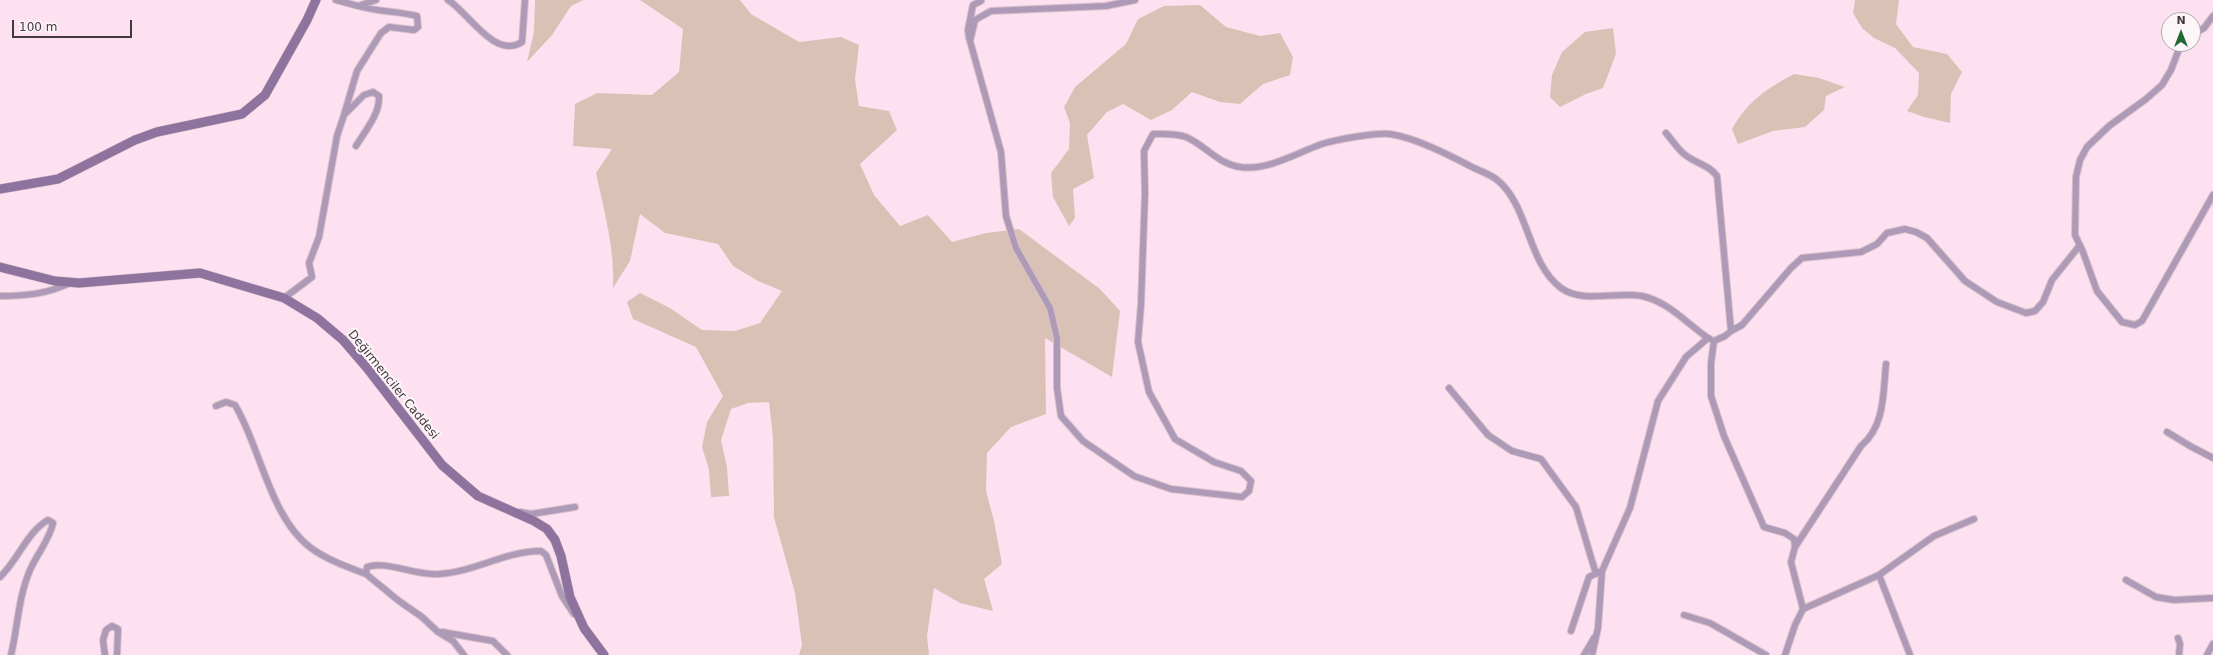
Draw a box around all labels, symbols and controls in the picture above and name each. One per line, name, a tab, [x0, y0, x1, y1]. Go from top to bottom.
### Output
scale bar	[14, 12, 134, 38]
north arrow	[2161, 12, 2201, 52]
text: N	[2176, 14, 2186, 27]
text: 100 m	[19, 20, 57, 34]
street label: Değirmenciler Caddesi	[345, 328, 441, 442]

